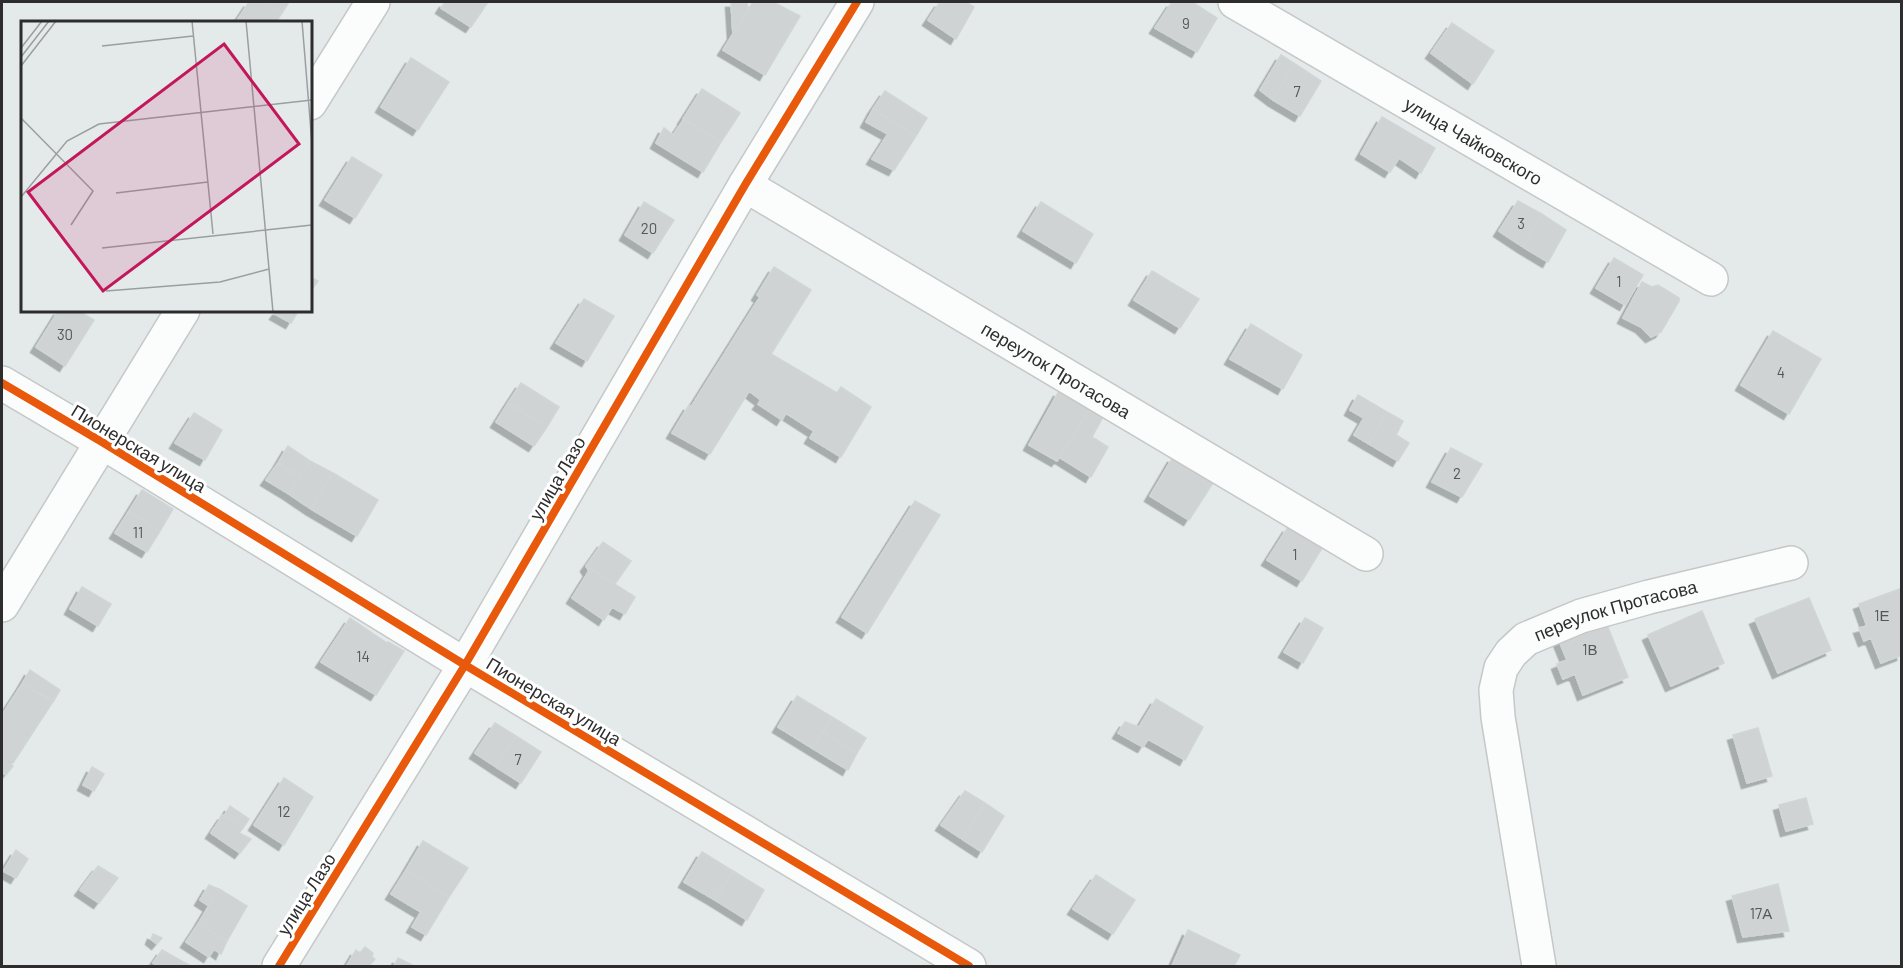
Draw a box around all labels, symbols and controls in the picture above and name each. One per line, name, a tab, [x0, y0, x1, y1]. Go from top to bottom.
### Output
house number: 9	[1182, 14, 1190, 32]
inset map	[21, 21, 312, 312]
house number: 7	[1293, 82, 1301, 100]
street label: улица Чайковского	[1401, 92, 1546, 190]
house number: 3	[1517, 214, 1525, 232]
house number: 20	[641, 219, 657, 237]
house number: 1	[1616, 272, 1622, 290]
street label: переулок Протасова	[978, 317, 1136, 423]
house number: 30	[57, 325, 73, 343]
house number: 4	[1777, 363, 1785, 381]
street label: Пионерская улица	[68, 399, 211, 497]
street label: улица Лазо	[524, 432, 590, 524]
house number: 2	[1453, 464, 1461, 482]
house number: 11	[133, 523, 143, 541]
house number: 1	[1292, 545, 1298, 563]
street label: переулок Протасова	[1531, 575, 1700, 645]
house number: 1Е	[1874, 606, 1890, 624]
house number: 1В	[1582, 640, 1598, 658]
house number: 14	[356, 647, 370, 665]
street label: Пионерская улица	[483, 652, 626, 750]
house number: 7	[514, 750, 522, 768]
house number: 12	[277, 802, 291, 820]
street label: улица Лазо	[272, 849, 340, 939]
house number: 17А	[1750, 904, 1772, 922]

